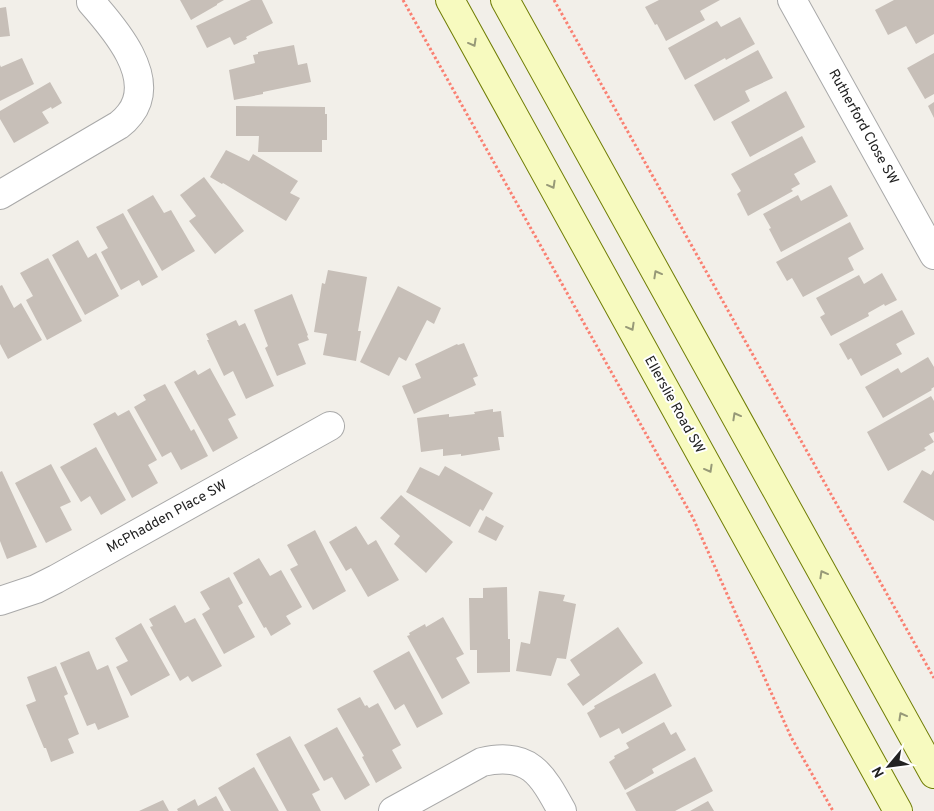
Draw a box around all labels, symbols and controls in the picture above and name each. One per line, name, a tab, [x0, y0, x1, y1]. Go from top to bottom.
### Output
one-way arrow	[467, 37, 477, 46]
street label: Rutherford Close SW	[824, 66, 902, 188]
one-way arrow	[546, 180, 556, 189]
one-way arrow	[653, 271, 663, 280]
one-way arrow	[624, 322, 634, 331]
street label: Ellerslie Road SW	[640, 353, 708, 457]
one-way arrow	[732, 413, 742, 422]
one-way arrow	[703, 464, 713, 473]
street label: McPhadden Place SW	[104, 477, 230, 557]
one-way arrow	[819, 570, 829, 579]
one-way arrow	[898, 712, 908, 721]
north arrow	[864, 741, 914, 791]
text: N	[869, 763, 889, 780]

